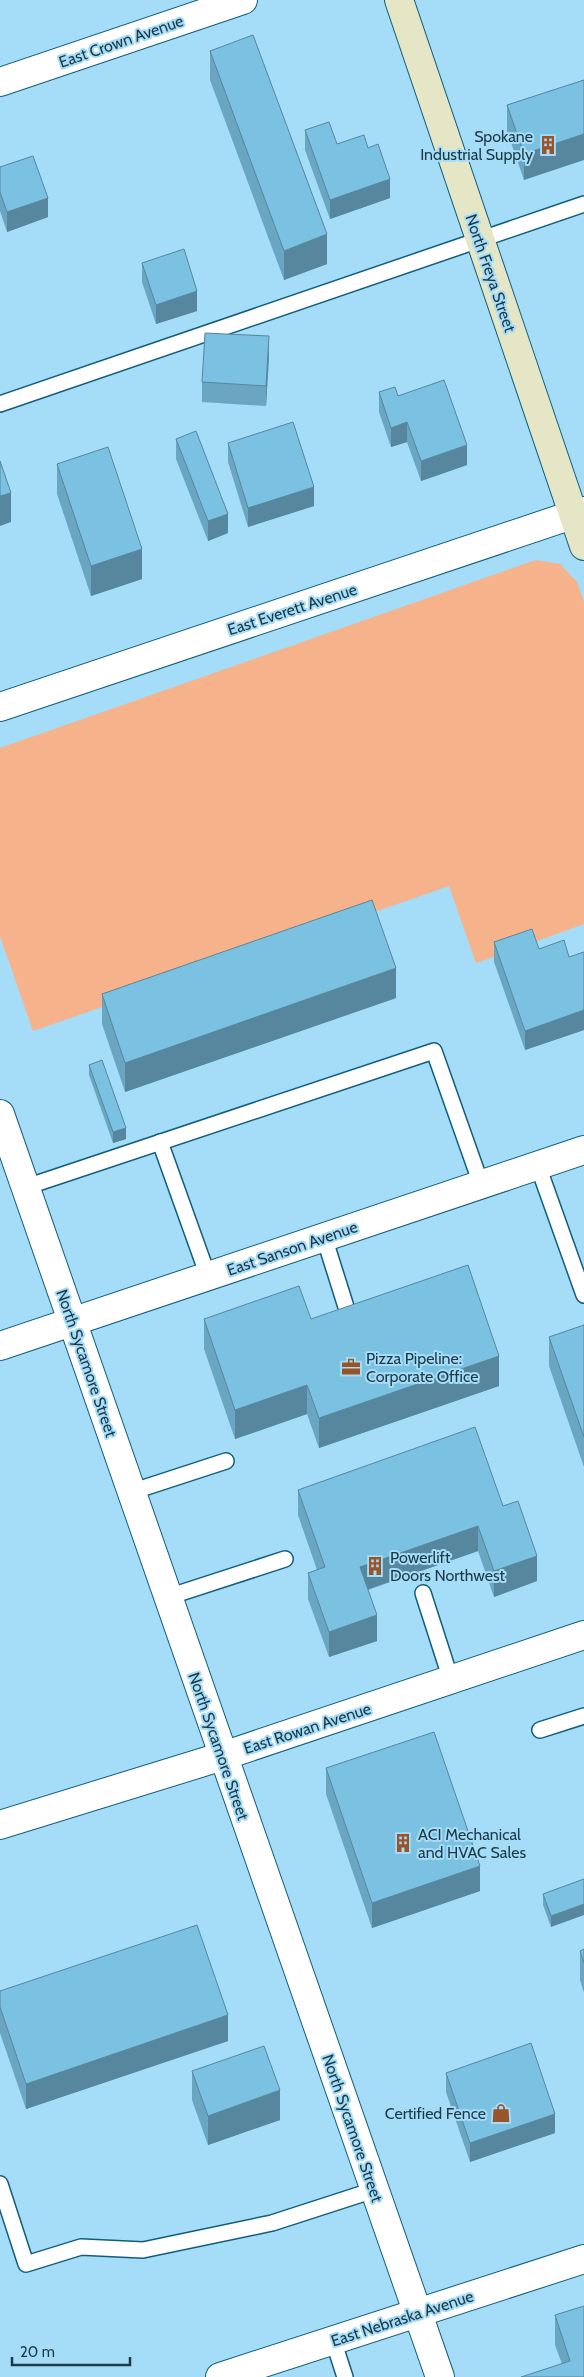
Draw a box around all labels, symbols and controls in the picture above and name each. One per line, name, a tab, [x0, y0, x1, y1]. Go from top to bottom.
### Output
street label: East Crown Avenue	[56, 11, 186, 72]
place label: Spokane Industrial Supply	[420, 127, 533, 164]
building icon: Spokane Industrial Supply	[537, 134, 559, 156]
street label: North Freya Street	[461, 212, 520, 335]
street label: East Everett Avenue	[225, 580, 359, 639]
street label: East Sanson Avenue	[224, 1217, 360, 1280]
street label: North Sycamore Street	[52, 1287, 121, 1440]
place label: Pizza Pipeline: Corporate Office	[366, 1349, 478, 1386]
office icon: Pizza Pipeline: Corporate Office	[340, 1356, 362, 1378]
place label: Powerlift Doors Northwest	[390, 1548, 506, 1585]
building icon: Powerlift Doors Northwest	[364, 1555, 386, 1577]
street label: North Sycamore Street	[184, 1670, 253, 1823]
street label: East Rowan Avenue	[241, 1699, 373, 1758]
place label: ACI Mechanical and HVAC Sales	[418, 1825, 526, 1862]
building icon: ACI Mechanical and HVAC Sales	[392, 1832, 414, 1854]
street label: North Sycamore Street	[318, 2052, 387, 2205]
shop icon: Certified Fence	[490, 2102, 512, 2124]
place label: Certified Fence	[385, 2104, 486, 2123]
street label: East Nebraska Avenue	[329, 2286, 476, 2350]
scale bar	[12, 2334, 130, 2366]
text: 20 m	[20, 2343, 55, 2361]

